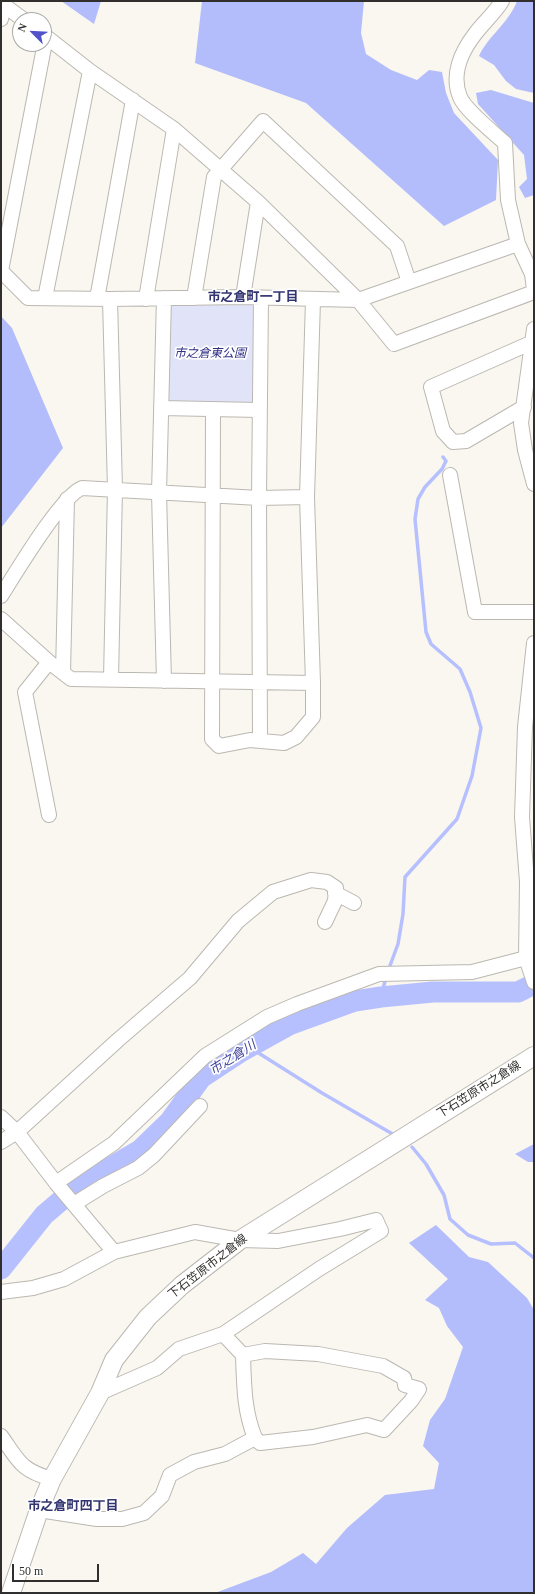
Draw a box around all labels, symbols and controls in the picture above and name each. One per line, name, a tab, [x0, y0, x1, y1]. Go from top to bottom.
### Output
north arrow	[12, 12, 52, 52]
text: N	[15, 21, 29, 34]
district label: 市之倉町一丁目	[208, 290, 298, 306]
park label: 市之倉東公園	[174, 347, 246, 361]
water label: 市之倉川	[207, 1038, 259, 1078]
street label: 下石笠原市之倉線	[434, 1058, 524, 1122]
street label: 下石笠原市之倉線	[166, 1232, 250, 1302]
district label: 市之倉町四丁目	[28, 1499, 118, 1515]
scale bar	[14, 1556, 101, 1582]
text: 50 m	[19, 1564, 43, 1578]

